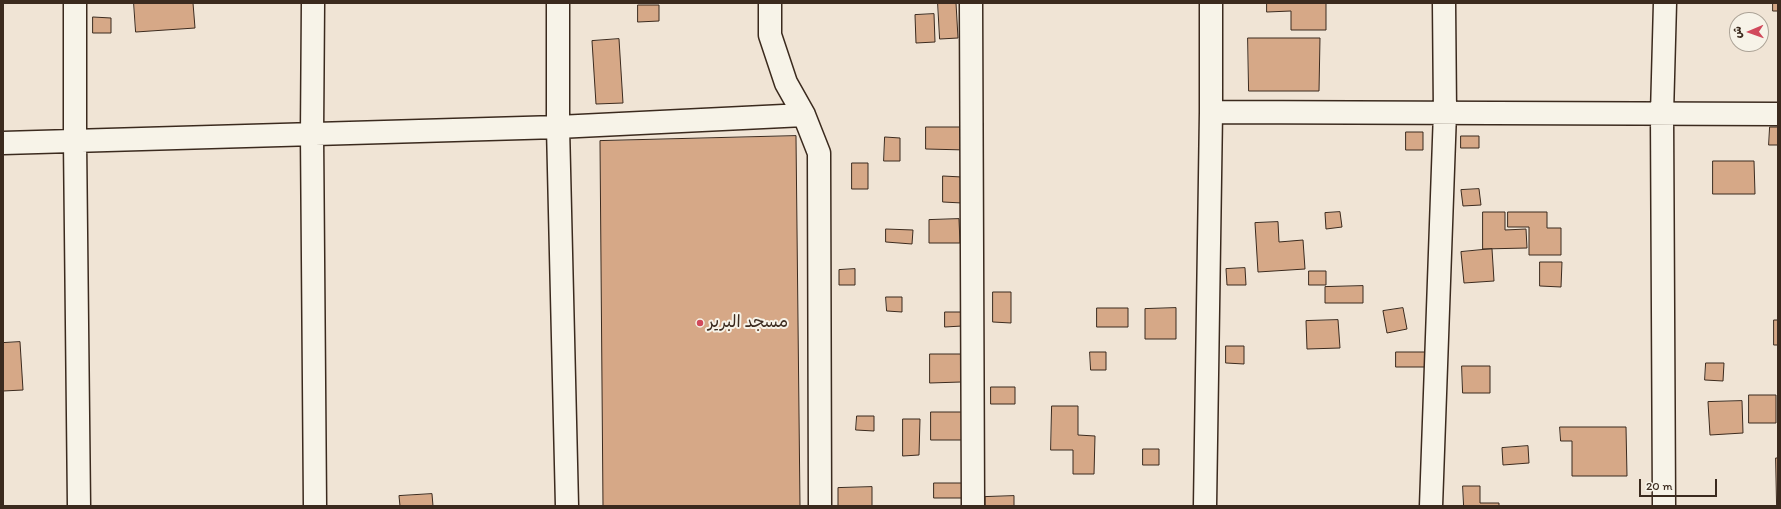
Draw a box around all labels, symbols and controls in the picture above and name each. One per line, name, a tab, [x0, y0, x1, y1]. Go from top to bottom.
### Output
north arrow	[1729, 12, 1769, 52]
text: ش	[1731, 26, 1744, 39]
place label: مسجد البرير	[708, 313, 788, 333]
marker: مسجد البرير	[695, 318, 705, 328]
scale bar	[1641, 471, 1719, 497]
text: 20 m	[1646, 479, 1673, 493]

